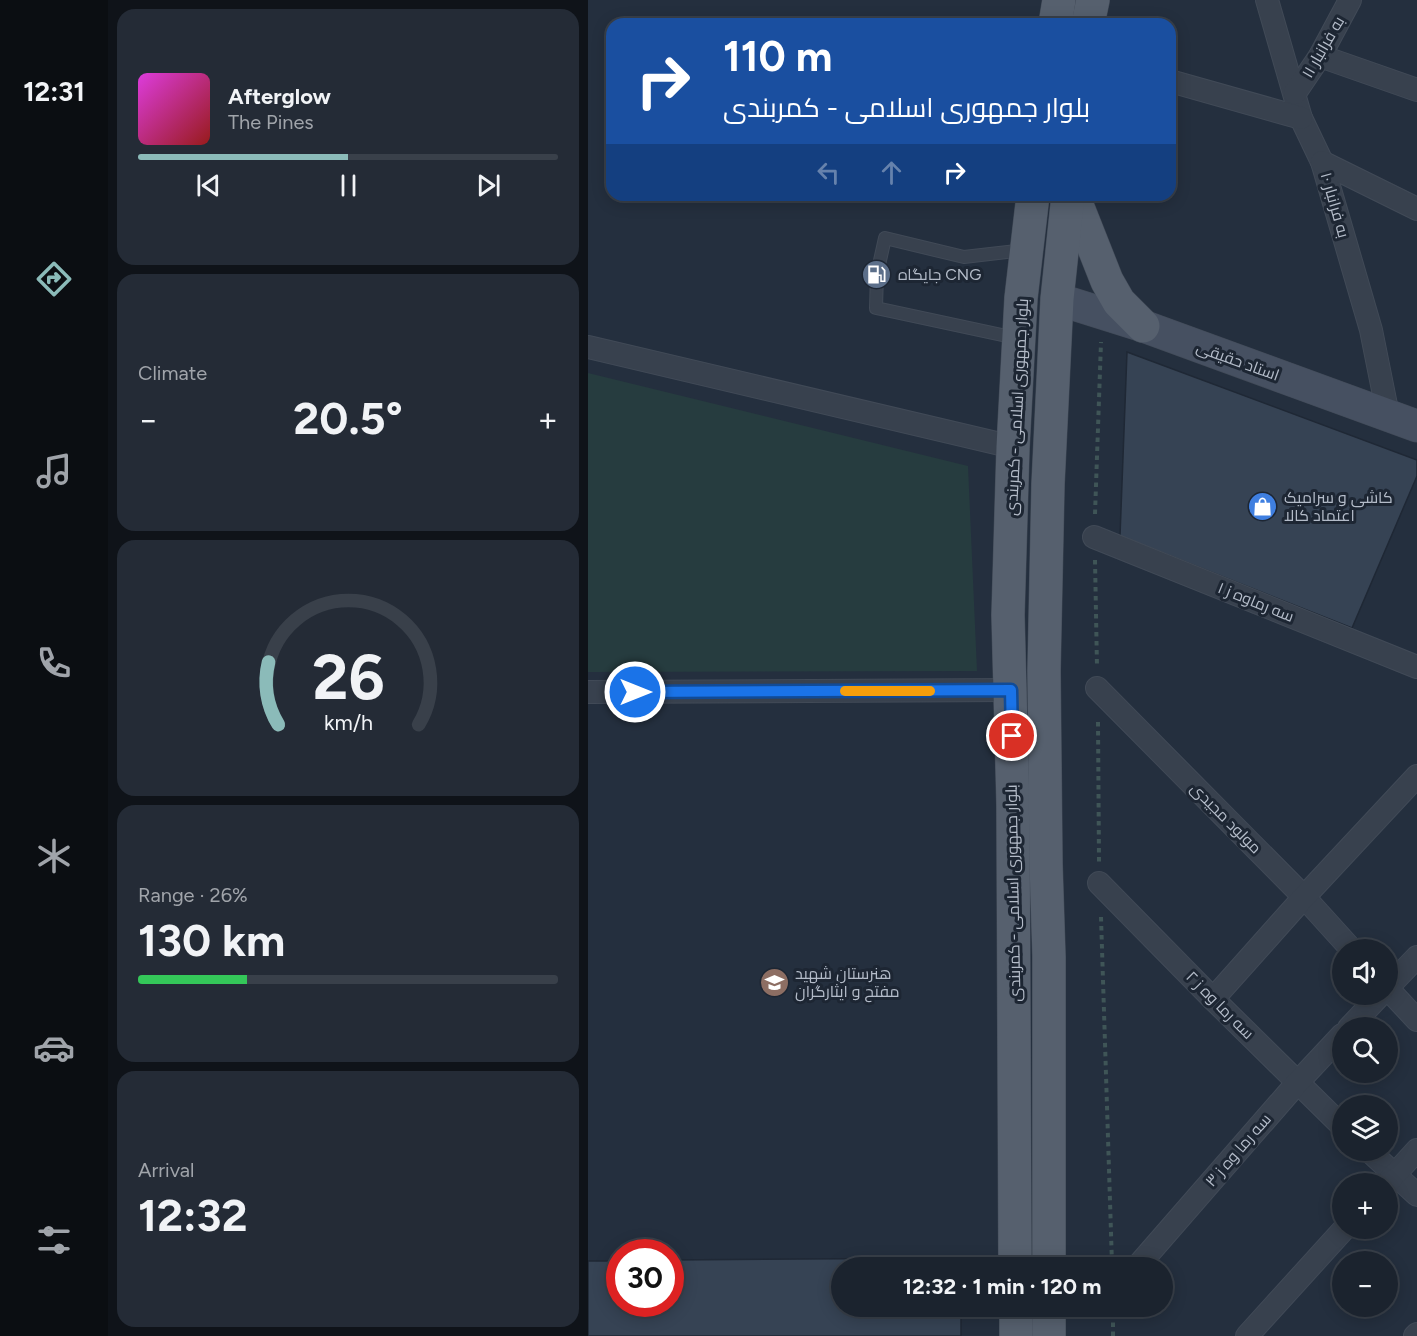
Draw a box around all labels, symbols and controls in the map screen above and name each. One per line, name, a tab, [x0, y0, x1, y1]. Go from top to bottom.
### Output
street label: به فرانبار ۱۱	[1298, 13, 1348, 81]
text: 110 m	[723, 31, 832, 82]
icon: right	[624, 42, 702, 120]
text: 12:31	[23, 75, 85, 108]
text: Afterglow	[228, 83, 331, 110]
text: بلوار جمهوری اسلامی - کمربندی	[723, 91, 1090, 124]
text: The Pines	[228, 110, 314, 134]
icon: left	[812, 156, 845, 189]
icon: ahead	[875, 156, 908, 189]
icon: right	[938, 156, 971, 189]
icon: previous	[192, 169, 225, 202]
icon: pause	[332, 169, 365, 202]
icon: next	[472, 169, 505, 202]
street label: به فرانبار ۱۰	[1317, 170, 1353, 240]
icon: directions	[33, 258, 75, 300]
fuel station icon: جایگاه CNG	[861, 258, 893, 290]
place label: جایگاه CNG	[898, 265, 981, 284]
street label: بلوار جمهوری اسلامی - کمربندی	[1002, 298, 1033, 516]
street label: استاد حقیقی	[1194, 337, 1282, 386]
text: Climate	[138, 361, 207, 385]
text: 20.5°	[293, 391, 403, 445]
text: −	[138, 400, 159, 439]
text: +	[537, 400, 558, 439]
icon: music	[33, 450, 75, 492]
place label: کاشی و سرامیک اعتماد کالا	[1284, 488, 1393, 525]
shop icon: کاشی و سرامیک اعتماد کالا	[1247, 490, 1279, 522]
street label: سه رماوه ز ۱	[1215, 578, 1297, 626]
text: 26	[312, 640, 384, 715]
icon: phone	[33, 642, 75, 684]
position arrow	[603, 660, 667, 724]
text: km/h	[324, 710, 372, 735]
pin	[986, 710, 1037, 761]
icon: arrive	[995, 719, 1028, 752]
street label: مولود مجیدی	[1186, 779, 1265, 858]
street label: بلوار جمهوری اسلامی - کمربندی	[1002, 784, 1025, 1002]
icon: climate	[33, 835, 75, 877]
text: Range · 26%	[138, 883, 248, 907]
text: 130 km	[138, 913, 285, 967]
map controls	[1332, 939, 1398, 1317]
button: sound	[1332, 939, 1398, 1005]
place label: هنرستان شهید مفتح و ایثارگران	[795, 964, 900, 1003]
school or university icon: هنرستان شهید مفتح و ایثارگران	[758, 966, 790, 998]
street label: سه رما وه ز ۲	[1182, 967, 1258, 1043]
button: search	[1332, 1017, 1398, 1083]
icon: car	[33, 1027, 75, 1069]
button: layers	[1332, 1095, 1398, 1161]
street label: سه رما وه ز ۳	[1201, 1110, 1275, 1190]
text: Arrival	[138, 1158, 194, 1182]
button: +	[1332, 1173, 1398, 1239]
text: 12:32	[138, 1188, 248, 1242]
icon: filters	[33, 1219, 75, 1261]
speed limit sign: 30	[606, 1239, 684, 1317]
button: −	[1332, 1251, 1398, 1317]
text: 12:32 · 1 min · 120 m	[903, 1273, 1101, 1300]

